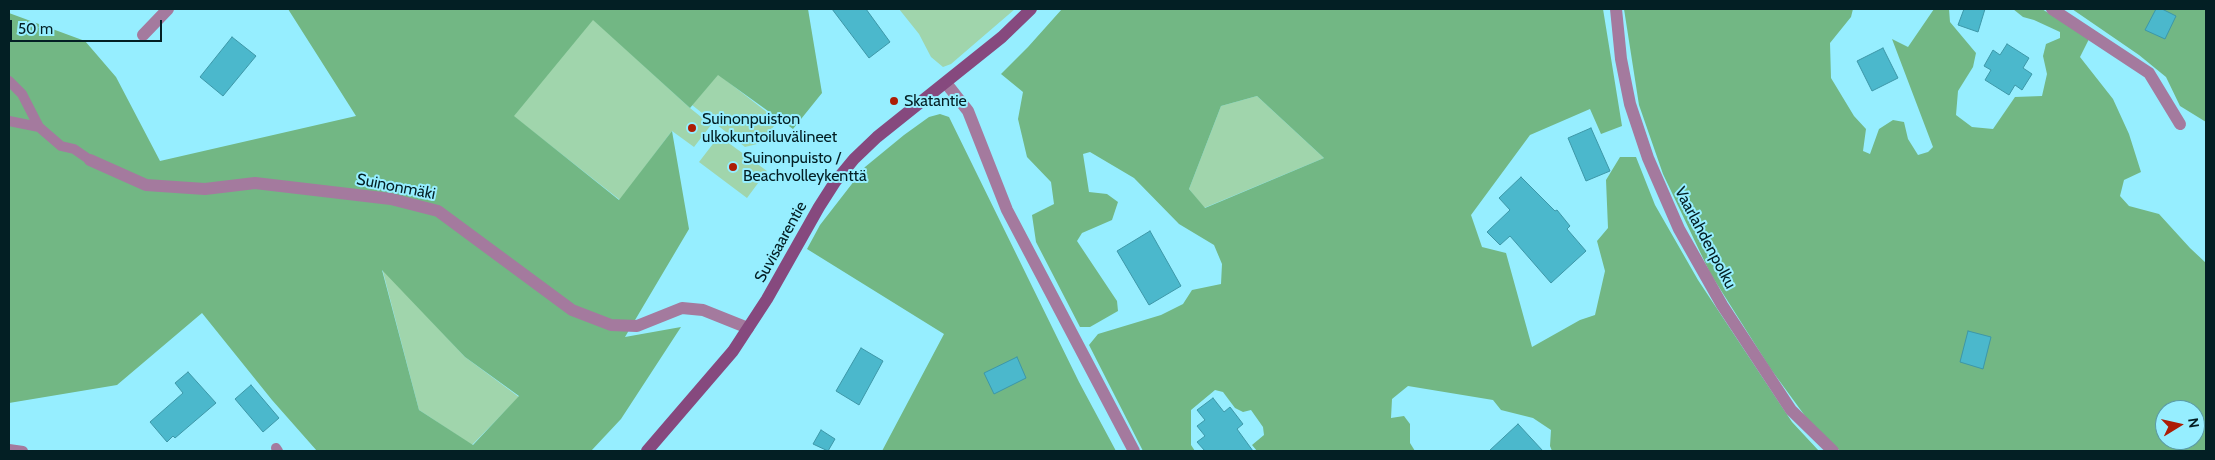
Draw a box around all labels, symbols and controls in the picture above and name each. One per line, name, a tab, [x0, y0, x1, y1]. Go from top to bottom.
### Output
scale bar	[12, 10, 165, 42]
text: 50 m	[18, 20, 53, 38]
place label: Skatantie	[904, 91, 967, 111]
marker: Skatantie	[888, 95, 900, 107]
place label: Suinonpuiston ulkokuntoiluvälineet	[702, 109, 837, 147]
marker: Suinonpuiston ulkokuntoiluvälineet	[686, 122, 698, 134]
place label: Suinonpuisto / Beachvolleykenttä	[743, 148, 867, 186]
marker: Suinonpuisto / Beachvolleykenttä	[727, 161, 739, 173]
street label: Suinonmäki	[355, 170, 437, 204]
street label: Vaarlahdenpolku	[1670, 184, 1740, 292]
street label: Suvisaarentie	[751, 198, 811, 286]
north arrow	[2155, 400, 2205, 450]
text: N	[2184, 417, 2203, 429]

